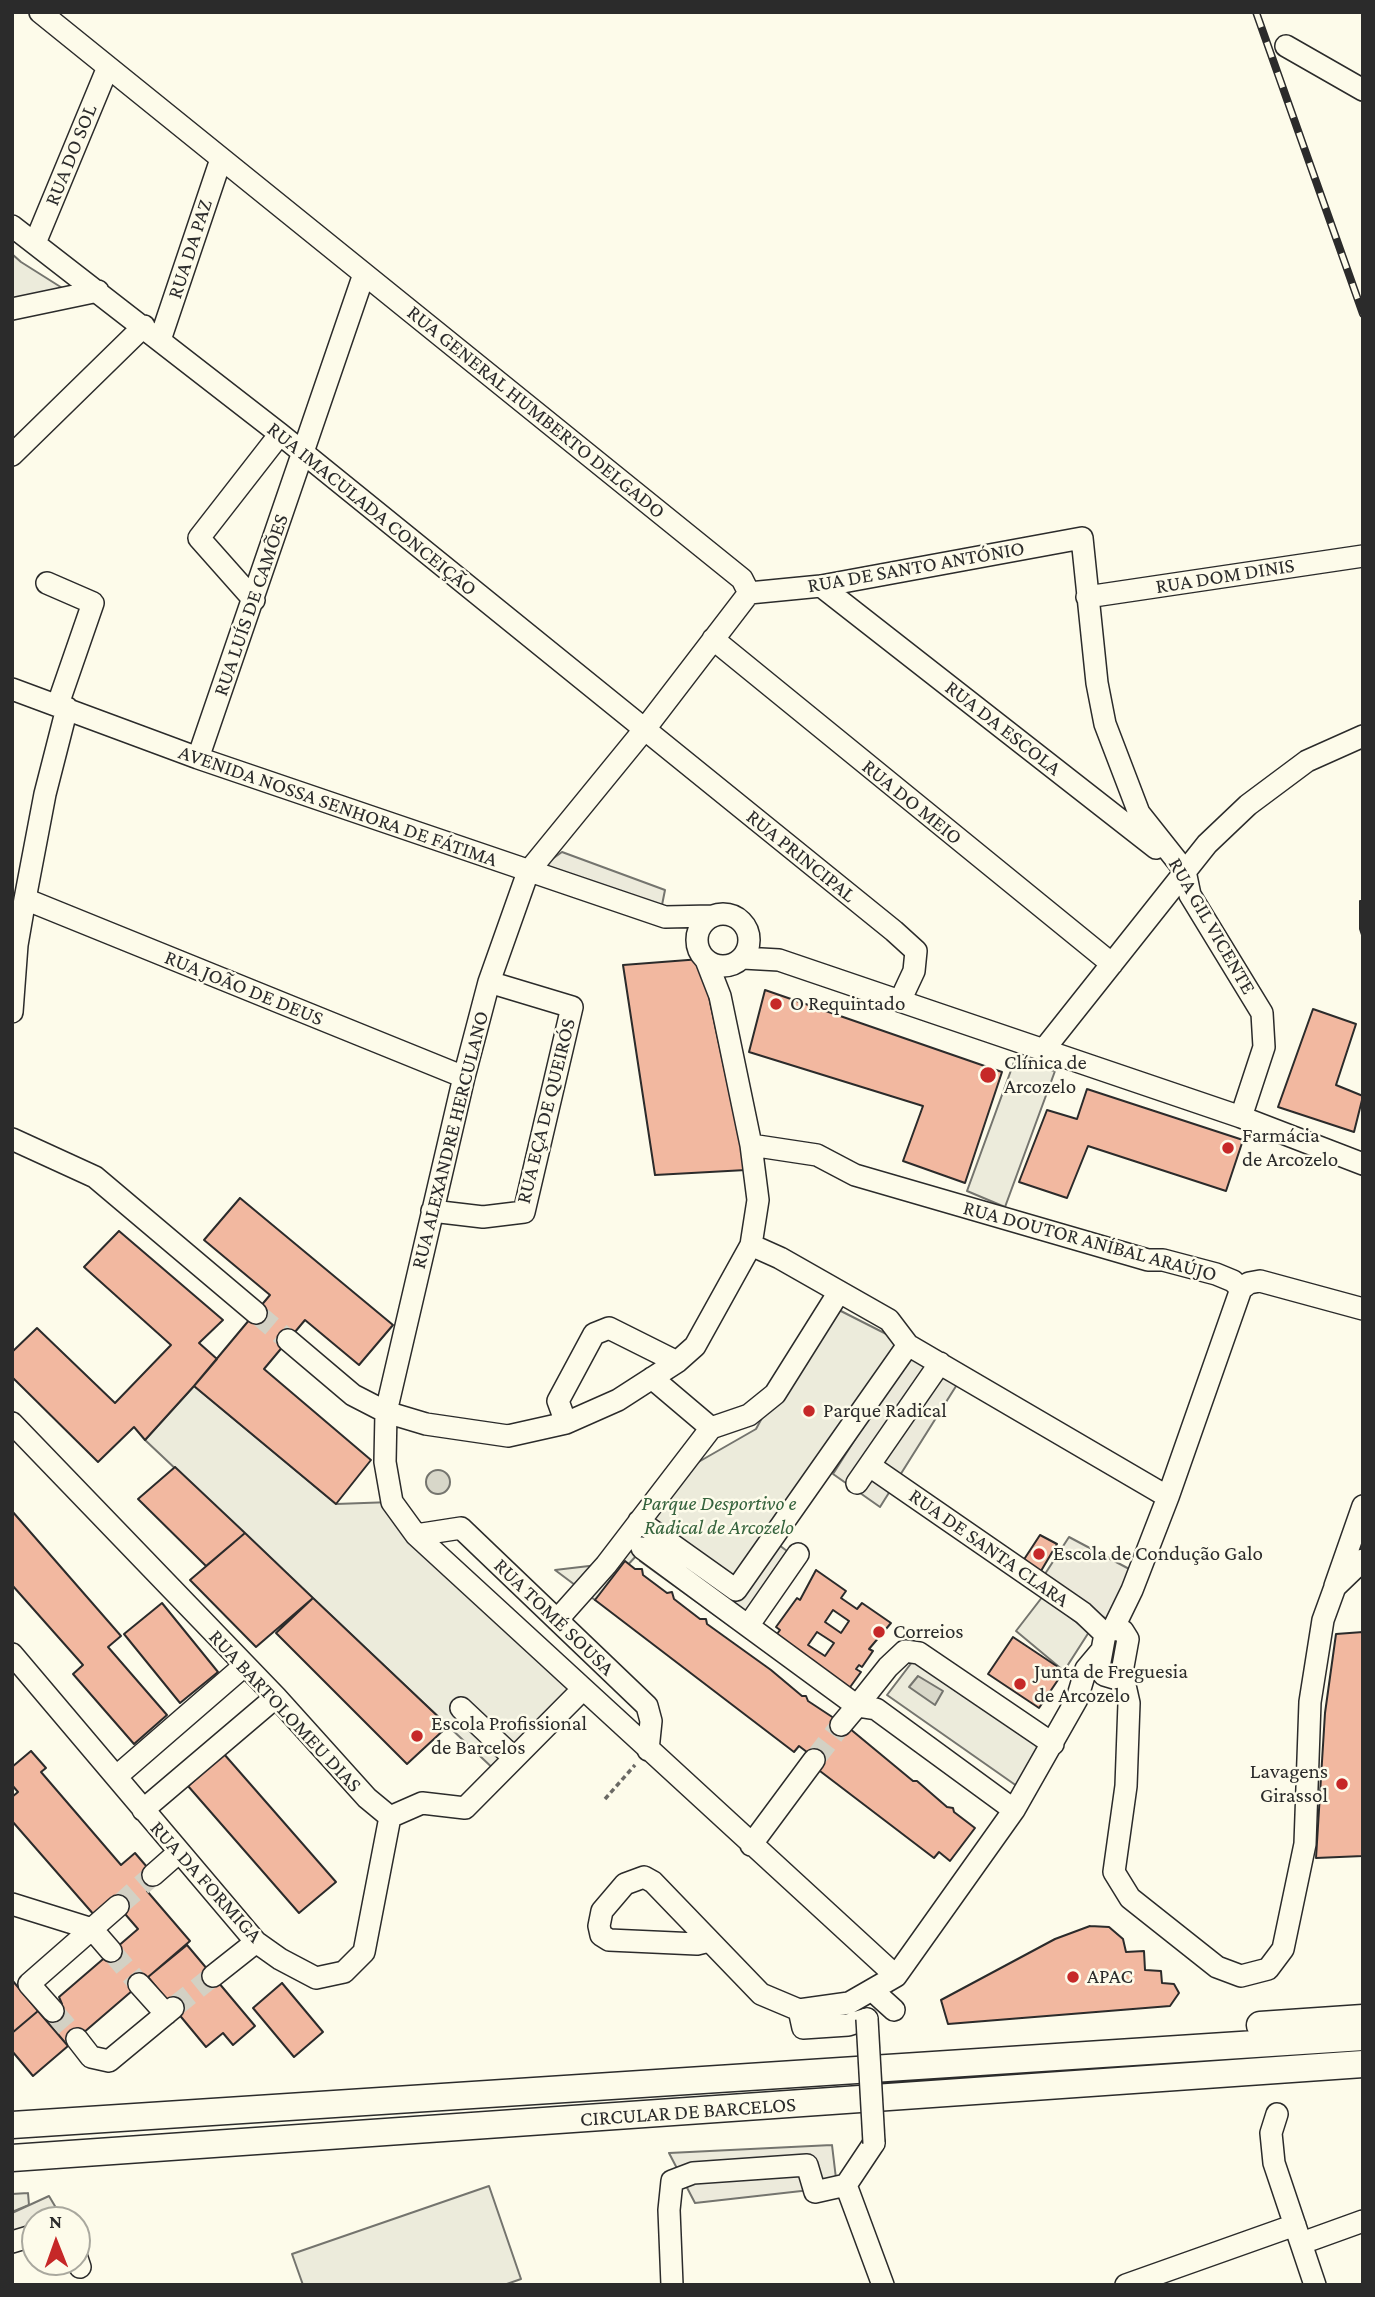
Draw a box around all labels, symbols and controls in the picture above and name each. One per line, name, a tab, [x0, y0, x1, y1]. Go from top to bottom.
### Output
street label: RUA DO SOL	[39, 101, 103, 209]
street label: RUA DA PAZ	[162, 196, 218, 302]
street label: RUA GENERAL HUMBERTO DELGADO	[402, 300, 670, 524]
street label: RUA IMACULADA CONCEIÇÃO	[262, 417, 482, 601]
street label: RUA LUÍS DE CAMÕES	[208, 511, 294, 699]
street label: RUA DE SANTO ANTÓNIO	[806, 535, 1026, 599]
street label: RUA DOM DINIS	[1154, 553, 1296, 599]
street label: RUA DA ESCOLA	[940, 675, 1066, 781]
street label: AVENIDA NOSSA SENHORA DE FÁTIMA	[175, 739, 501, 873]
street label: RUA DO MEIO	[857, 754, 967, 850]
street label: RUA PRINCIPAL	[741, 804, 861, 908]
street label: RUA GIL VICENTE	[1163, 853, 1261, 999]
street label: RUA JOÃO DE DEUS	[161, 945, 327, 1031]
place label: O Requintado	[790, 991, 905, 1017]
marker: O Requintado	[768, 996, 784, 1012]
street label: RUA ALEXANDRE HERCULANO	[406, 1008, 494, 1272]
street label: RUA EÇA DE QUEIRÓS	[511, 1016, 581, 1206]
place label: Clínica de Arcozelo	[1004, 1050, 1087, 1100]
marker: Clínica de Arcozelo	[978, 1065, 998, 1085]
place label: Farmácia de Arcozelo	[1242, 1123, 1338, 1173]
marker: Farmácia de Arcozelo	[1220, 1140, 1236, 1156]
street label: RUA DOUTOR ANÍBAL ARAÚJO	[960, 1195, 1220, 1287]
place label: Parque Radical	[823, 1398, 947, 1424]
marker: Parque Radical	[801, 1403, 817, 1419]
street label: RUA DE SANTA CLARA	[904, 1483, 1074, 1613]
park label: Parque Desportivo e Radical de Arcozelo	[642, 1491, 796, 1541]
place label: Escola de Condução Galo	[1053, 1541, 1263, 1567]
marker: Escola de Condução Galo	[1031, 1546, 1047, 1562]
street label: RUA TOMÉ SOUSA	[488, 1553, 620, 1681]
place label: Correios	[893, 1619, 964, 1645]
marker: Correios	[871, 1624, 887, 1640]
street label: RUA BARTOLOMEU DIAS	[203, 1625, 367, 1797]
place label: Junta de Freguesia de Arcozelo	[1034, 1659, 1188, 1709]
marker: Junta de Freguesia de Arcozelo	[1012, 1676, 1028, 1692]
place label: Escola Profissional de Barcelos	[431, 1711, 587, 1761]
marker: Escola Profissional de Barcelos	[409, 1728, 425, 1744]
place label: Lavagens Girassol	[1250, 1759, 1328, 1809]
marker: Lavagens Girassol	[1334, 1776, 1350, 1792]
street label: RUA DA FORMIGA	[145, 1816, 267, 1948]
place label: APAC	[1087, 1964, 1133, 1990]
marker: APAC	[1065, 1969, 1081, 1985]
street label: CIRCULAR DE BARCELOS	[579, 2092, 797, 2132]
north arrow	[21, 2206, 91, 2276]
text: N	[49, 2211, 62, 2232]

